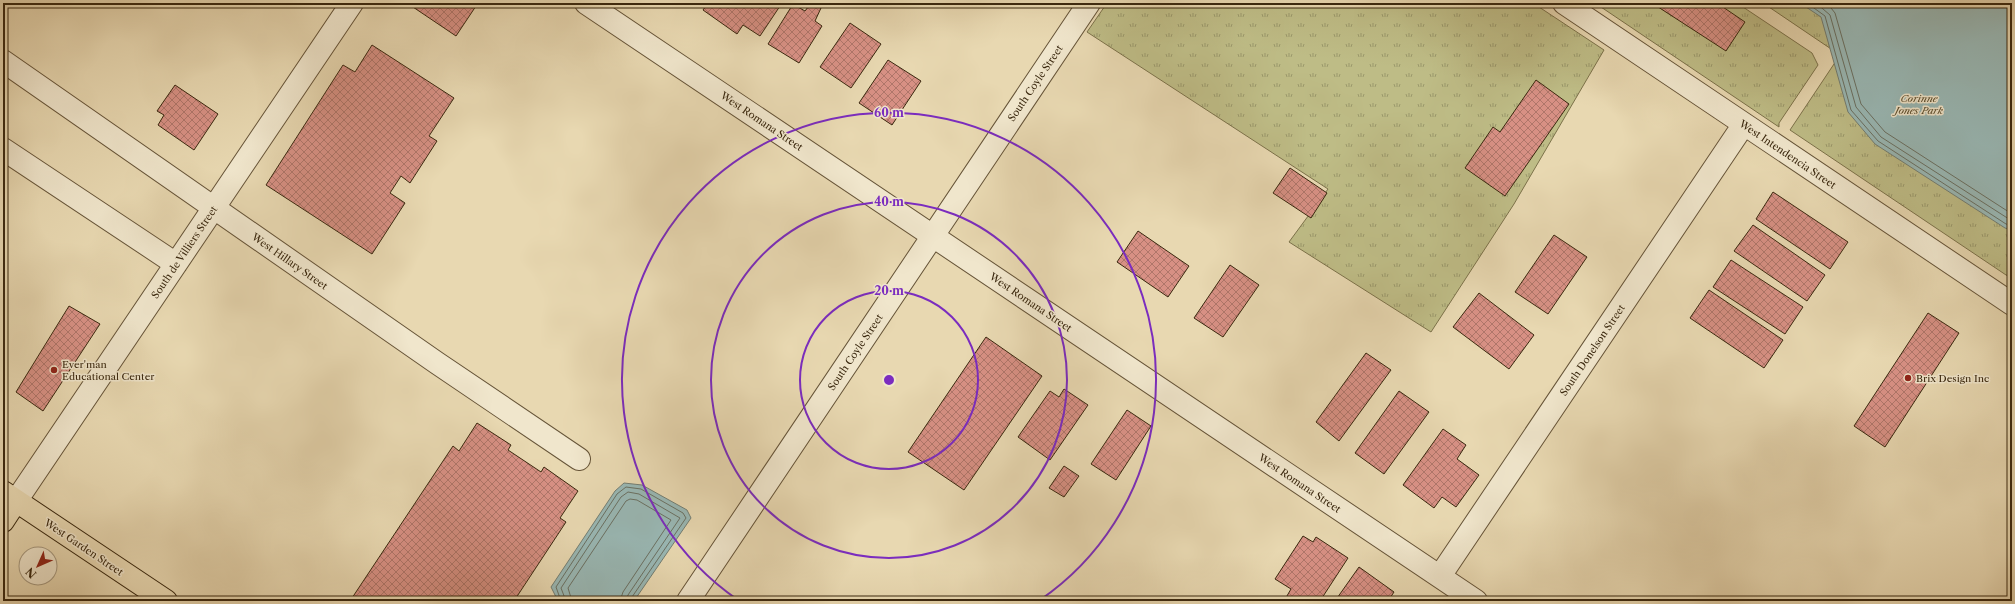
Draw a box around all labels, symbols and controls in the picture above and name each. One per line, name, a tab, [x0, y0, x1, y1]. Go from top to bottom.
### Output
street label: South Coyle Street	[1005, 42, 1066, 124]
street label: West Romana Street	[717, 88, 806, 154]
park label: Corinne Jones Park	[1892, 92, 1944, 117]
text: 60 m	[874, 105, 904, 120]
street label: West Intendencia Street	[1736, 117, 1839, 192]
text: 40 m	[874, 194, 904, 209]
street label: South de Villiers Street	[149, 203, 221, 301]
street label: West Hillary Street	[249, 230, 330, 293]
street label: West Romana Street	[986, 269, 1075, 335]
text: 20 m	[874, 283, 904, 298]
street label: South Donelson Street	[1557, 302, 1628, 399]
street label: South Coyle Street	[825, 311, 886, 393]
place label: Ever'man Educational Center	[62, 358, 155, 383]
marker: Ever'man Educational Center	[49, 365, 59, 375]
place label: Brix Design Inc	[1916, 372, 1989, 385]
centre of rings	[882, 373, 896, 387]
marker: Brix Design Inc	[1903, 373, 1913, 383]
street label: West Romana Street	[1255, 450, 1344, 516]
street label: West Garden Street	[41, 516, 126, 579]
north arrow	[18, 546, 58, 586]
text: N	[22, 564, 39, 581]

